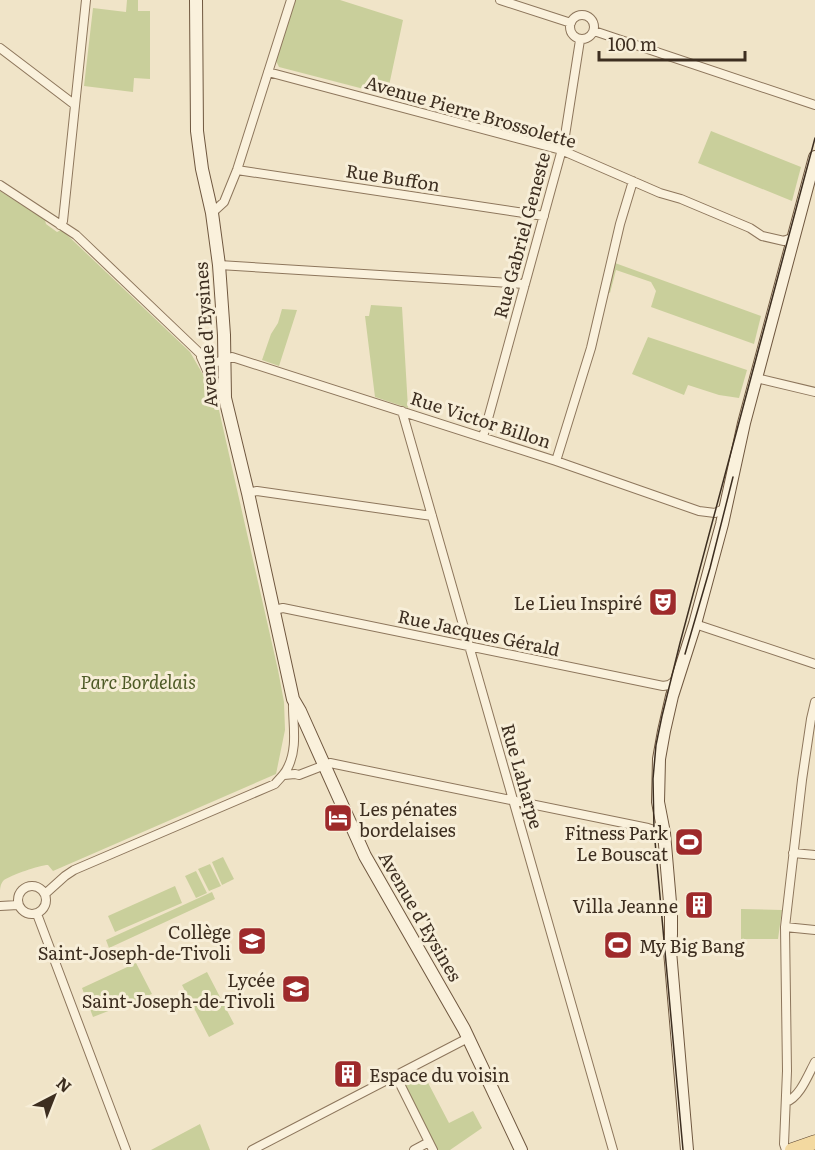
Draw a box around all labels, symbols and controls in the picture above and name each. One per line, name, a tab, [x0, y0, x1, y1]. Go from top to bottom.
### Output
scale bar	[599, 24, 744, 62]
text: 100 m	[608, 30, 657, 57]
street label: Avenue Pierre Brossolette	[362, 68, 580, 154]
street label: Rue Gabriel Geneste	[486, 149, 556, 321]
street label: Rue Buffon	[344, 156, 442, 198]
street label: Avenue d'Eysines	[186, 261, 224, 409]
street label: Rue Victor Billon	[407, 384, 555, 454]
theatre icon: Le Lieu Inspiré	[647, 586, 679, 618]
place label: Le Lieu Inspiré	[514, 589, 642, 616]
street label: Rue Jacques Gérald	[395, 602, 563, 662]
park label: Parc Bordelais	[80, 668, 196, 695]
street label: Rue Laharpe	[495, 720, 551, 832]
place label: Les pénates bordelaises	[359, 795, 457, 843]
hotel icon: Les pénates bordelaises	[322, 802, 354, 834]
place label: Fitness Park Le Bouscat	[564, 819, 669, 867]
sports icon: Fitness Park Le Bouscat	[673, 826, 705, 858]
street label: Avenue d'Eysines	[373, 846, 469, 986]
building icon: Villa Jeanne	[683, 889, 715, 921]
place label: Villa Jeanne	[573, 892, 678, 919]
place label: Collège Saint-Joseph-de-Tivoli	[38, 918, 231, 966]
school or university icon: Collège Saint-Joseph-de-Tivoli	[236, 925, 268, 957]
sports icon: My Big Bang	[602, 929, 634, 961]
place label: My Big Bang	[639, 932, 745, 959]
place label: Lycée Saint-Joseph-de-Tivoli	[82, 966, 275, 1014]
school or university icon: Lycée Saint-Joseph-de-Tivoli	[280, 973, 312, 1005]
building icon: Espace du voisin	[332, 1058, 364, 1090]
place label: Espace du voisin	[369, 1061, 510, 1088]
north arrow	[24, 1066, 84, 1126]
text: N	[52, 1071, 78, 1098]

